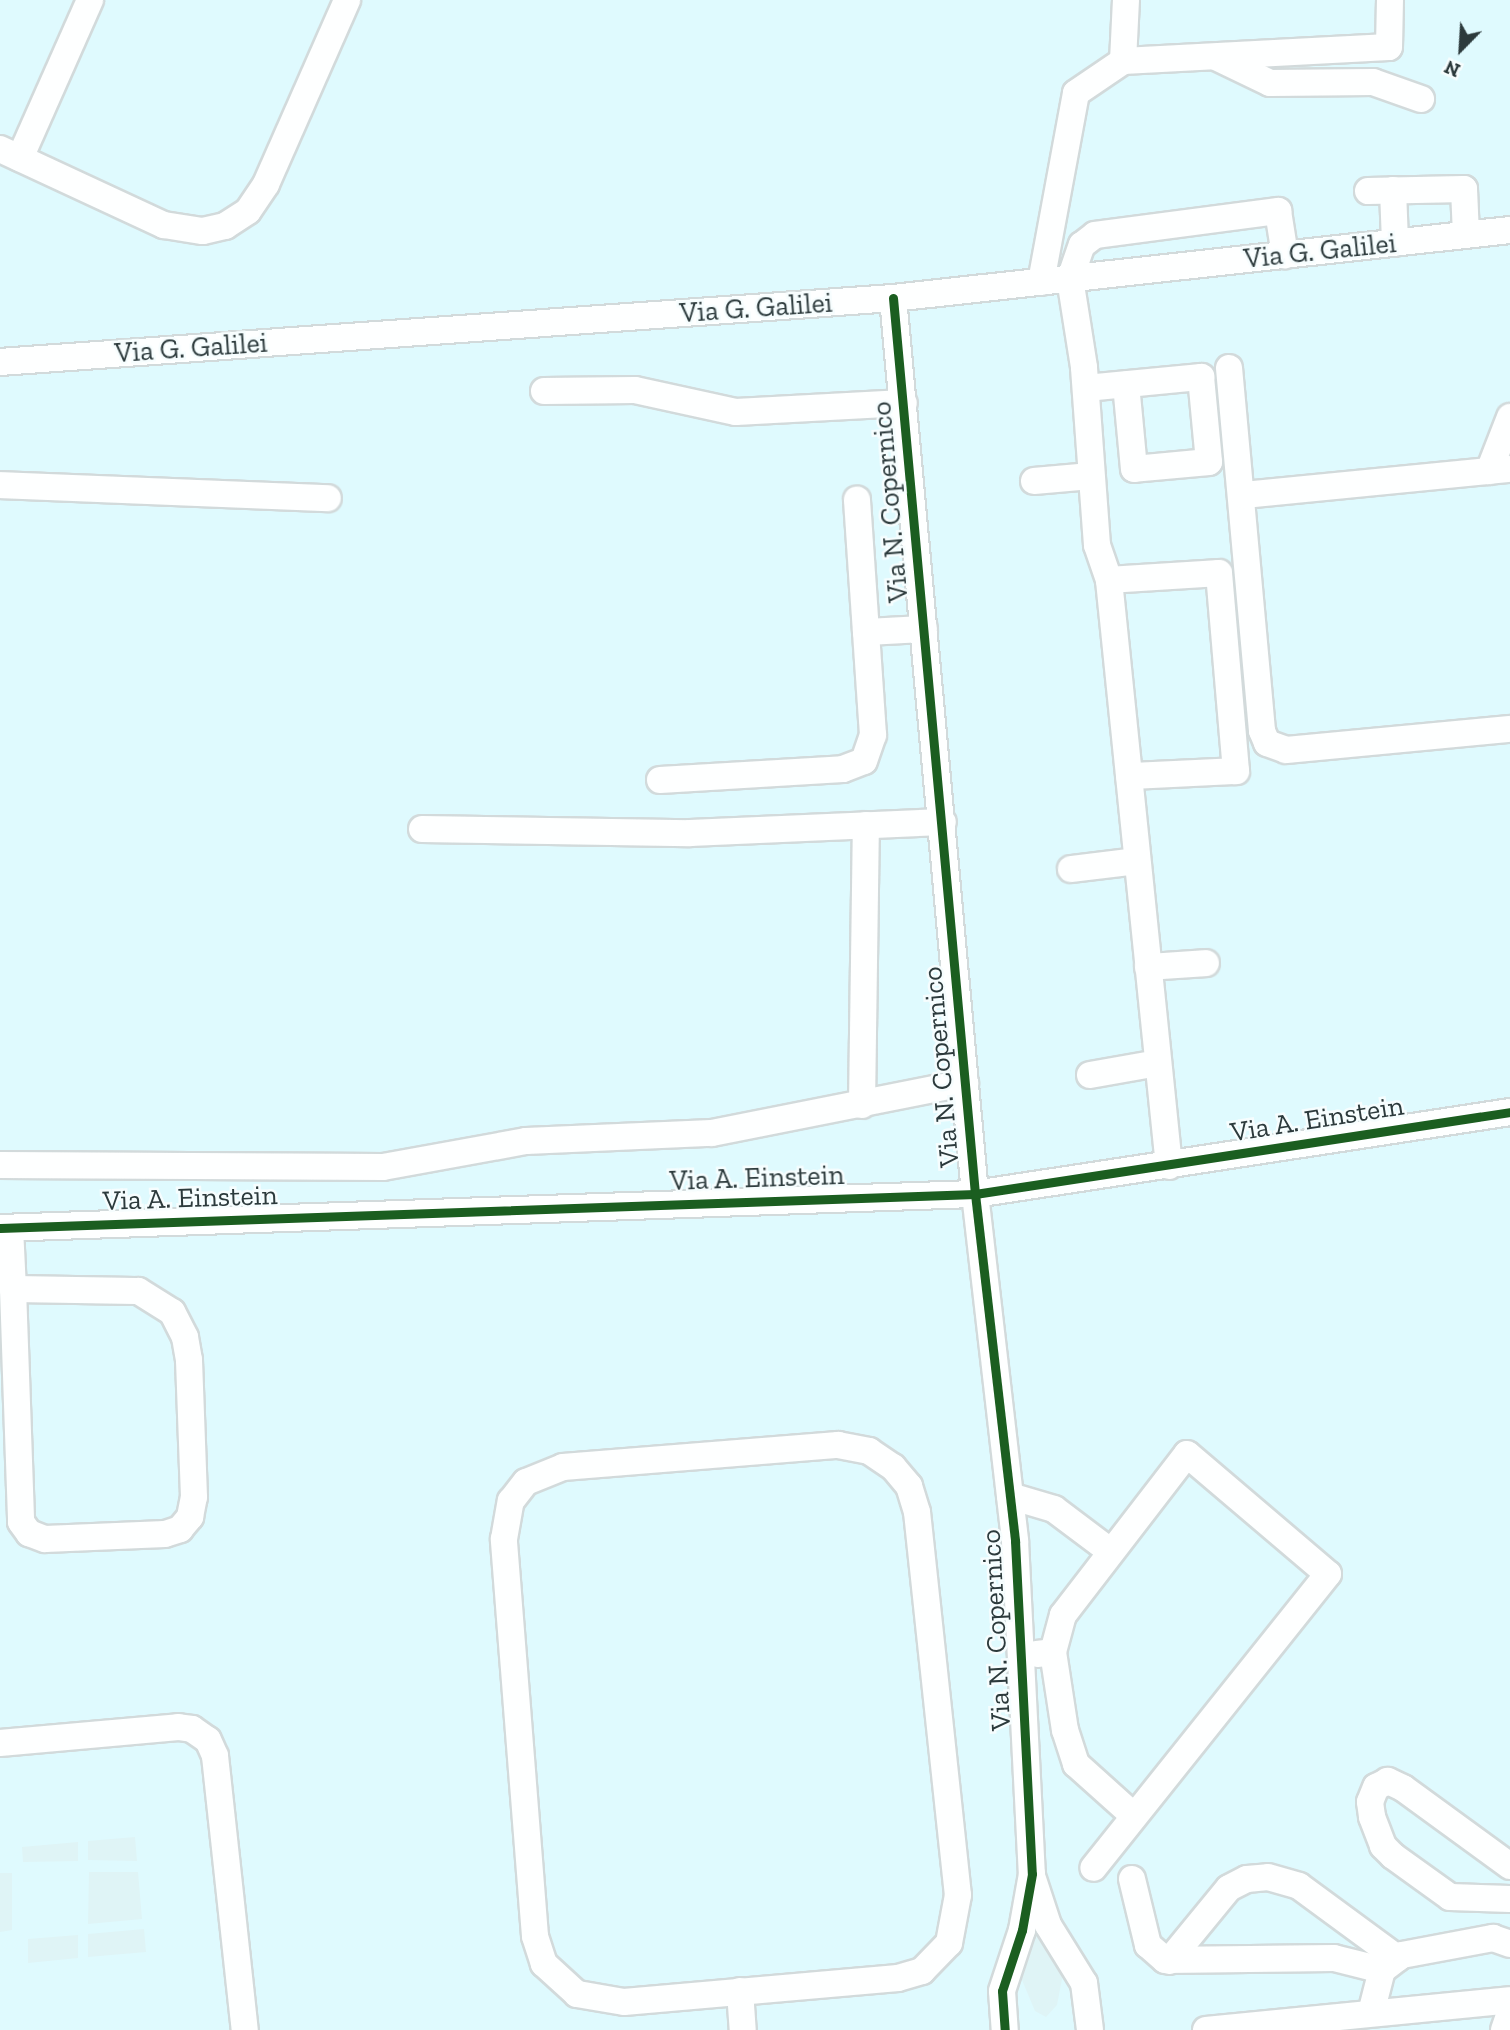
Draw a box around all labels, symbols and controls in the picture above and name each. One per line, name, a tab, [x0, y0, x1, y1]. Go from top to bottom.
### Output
north arrow	[1426, 14, 1496, 84]
text: N	[1441, 55, 1464, 82]
street label: Via G. Galilei	[1242, 226, 1398, 276]
street label: Via G. Galilei	[678, 286, 834, 330]
street label: Via G. Galilei	[113, 326, 269, 370]
street label: Via N. Copernico	[864, 400, 916, 604]
street label: Via N. Copernico	[915, 965, 967, 1169]
street label: Via A. Einstein	[1228, 1089, 1406, 1149]
street label: Via A. Einstein	[669, 1158, 845, 1198]
street label: Via A. Einstein	[102, 1178, 278, 1218]
street label: Via N. Copernico	[974, 1528, 1018, 1732]

